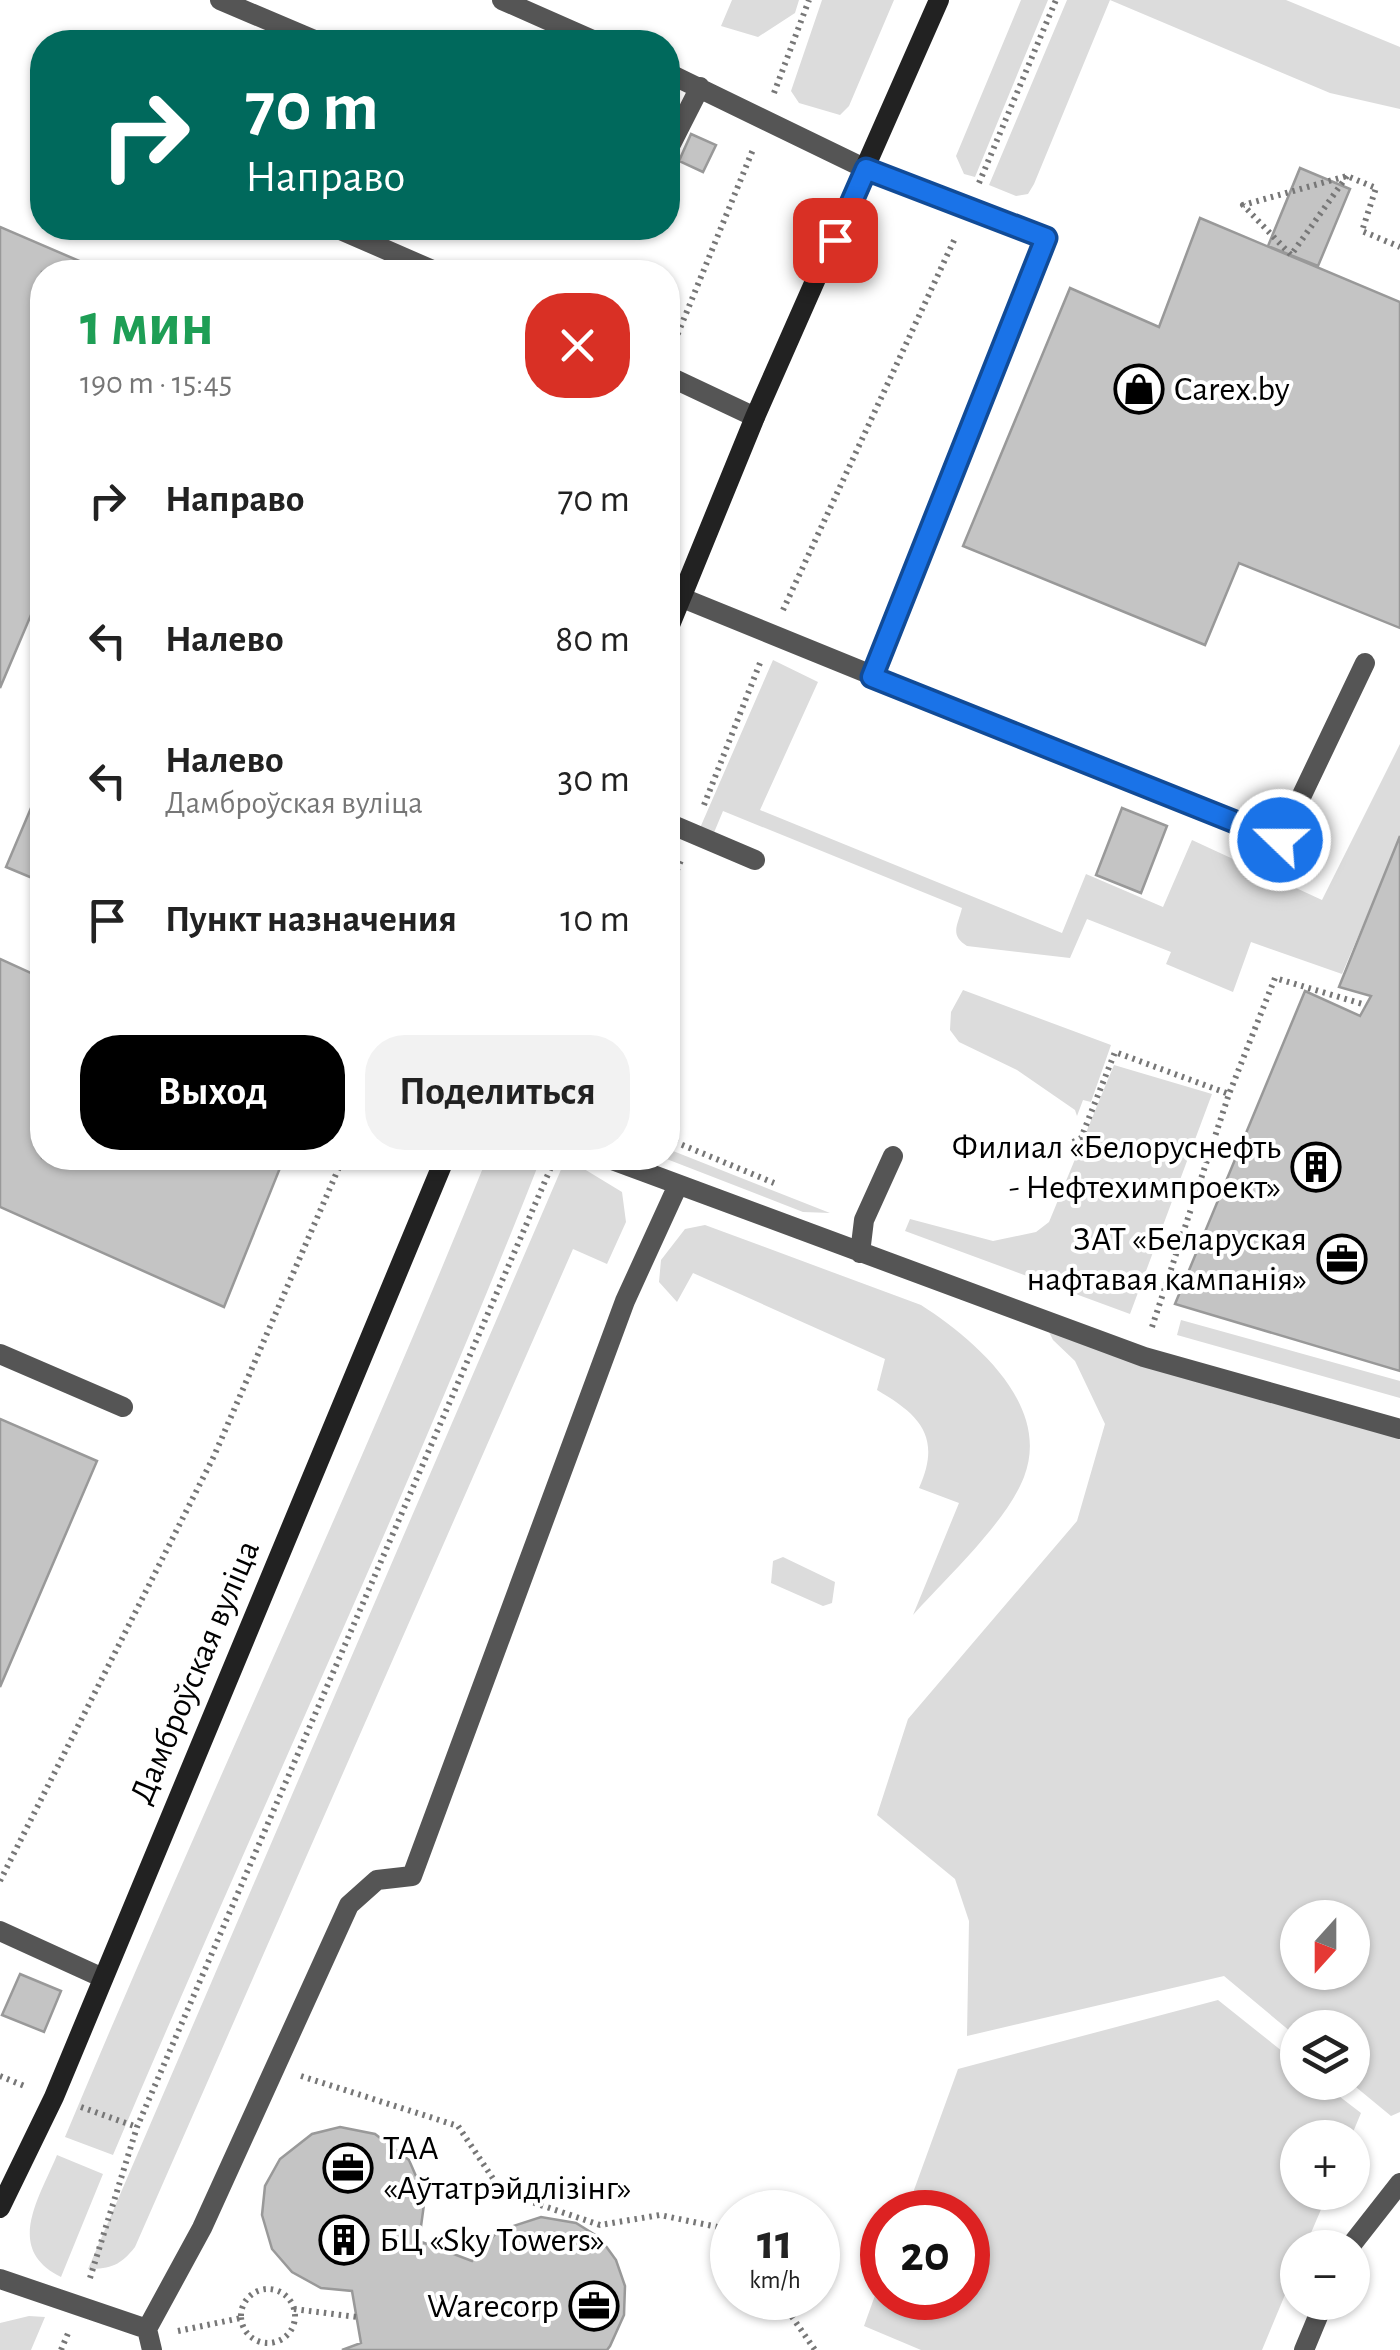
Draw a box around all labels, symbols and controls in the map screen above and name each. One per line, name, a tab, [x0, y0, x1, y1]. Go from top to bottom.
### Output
icon: right	[80, 70, 210, 200]
text: 70 m	[245, 73, 379, 143]
text: Направо	[245, 155, 405, 200]
pin	[793, 198, 878, 283]
icon: arrive	[808, 213, 863, 268]
button: close	[525, 293, 630, 398]
text: 1 мин	[80, 296, 214, 356]
shop icon: Carex.by	[1113, 363, 1165, 415]
text: 190 m · 15:45	[80, 367, 232, 399]
place label: Carex.by	[1174, 372, 1290, 407]
icon: right	[80, 473, 135, 528]
text: Направо	[165, 481, 304, 519]
text: 70 m	[557, 481, 630, 519]
icon: left	[80, 613, 135, 668]
text: Налево	[165, 621, 284, 659]
text: 80 m	[555, 621, 630, 659]
text: Налево	[165, 742, 284, 780]
icon: left	[80, 753, 135, 808]
text: 30 m	[558, 761, 630, 799]
text: Дамброўская вуліца	[165, 787, 423, 819]
position arrow	[1228, 788, 1332, 892]
icon: arrive	[80, 893, 135, 948]
text: Пункт назначения	[165, 901, 457, 939]
text: 10 m	[560, 901, 630, 939]
button: Выход	[80, 1035, 345, 1150]
button: Поделиться	[365, 1035, 630, 1150]
place label: Филиал «Белоруснефть - Нефтехимпроект»	[952, 1130, 1281, 1205]
building icon: Филиал «Белоруснефть - Нефтехимпроект»	[1290, 1141, 1342, 1193]
place label: ЗАТ «Беларуская нафтавая кампанія»	[1026, 1222, 1307, 1297]
office icon: ЗАТ «Беларуская нафтавая кампанія»	[1316, 1233, 1368, 1285]
street label: Дамброўская вуліца	[124, 1535, 266, 1809]
north arrow	[1280, 1900, 1370, 1990]
map controls	[1280, 1900, 1370, 2320]
button: layers	[1280, 2010, 1370, 2100]
button: +	[1280, 2120, 1370, 2210]
place label: ТАА «Аўтатрэйдлізінг»	[383, 2131, 632, 2206]
office icon: ТАА «Аўтатрэйдлізінг»	[322, 2142, 374, 2194]
speed limit sign: 20	[860, 2190, 990, 2320]
building icon: БЦ «Sky Towers»	[318, 2214, 370, 2266]
text: 11	[757, 2218, 793, 2268]
place label: БЦ «Sky Towers»	[379, 2223, 605, 2258]
button: −	[1280, 2230, 1370, 2320]
text: km/h	[749, 2268, 801, 2293]
office icon: Warecorp	[568, 2280, 620, 2332]
place label: Warecorp	[427, 2289, 559, 2324]

